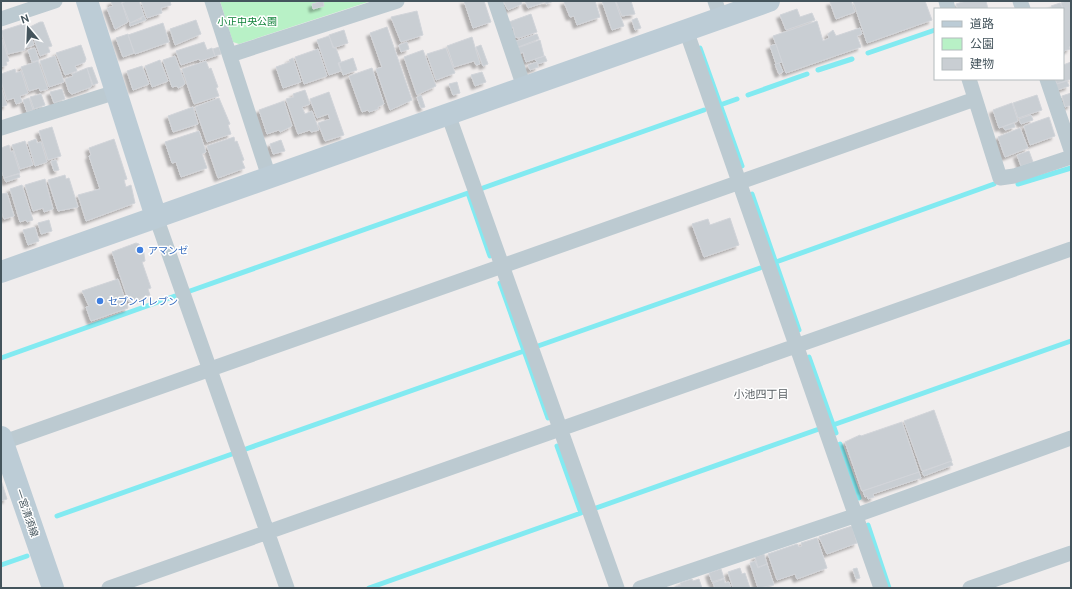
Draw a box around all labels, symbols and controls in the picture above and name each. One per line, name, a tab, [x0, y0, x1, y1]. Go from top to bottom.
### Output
north arrow	[8, 8, 48, 48]
legend	[934, 8, 1064, 80]
text: N	[19, 12, 31, 26]
park label: 小正中央公園	[217, 16, 277, 27]
text: 道路	[970, 17, 994, 30]
text: 公園	[970, 37, 994, 50]
text: 建物	[970, 57, 994, 70]
marker: アマンゼ	[135, 245, 145, 255]
place label: アマンゼ	[148, 245, 188, 256]
marker: セブンイレブン	[95, 296, 105, 306]
place label: セブンイレブン	[108, 296, 178, 307]
district label: 小池四丁目	[734, 388, 789, 400]
street label: 一宮清須線	[14, 488, 40, 538]

